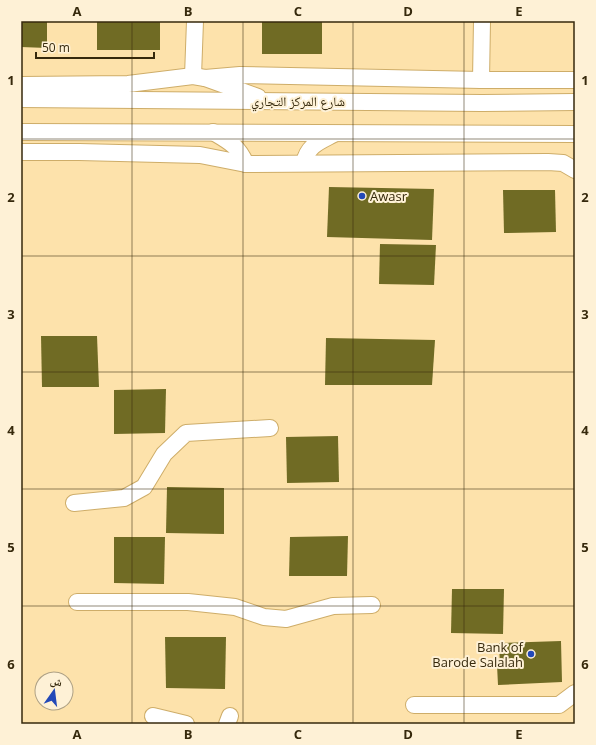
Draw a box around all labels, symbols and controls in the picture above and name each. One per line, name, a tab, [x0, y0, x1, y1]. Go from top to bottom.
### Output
text: A	[73, 2, 82, 20]
text: B	[184, 2, 193, 20]
text: C	[294, 2, 302, 20]
text: D	[403, 2, 413, 20]
text: E	[515, 2, 523, 20]
scale bar	[36, 34, 154, 60]
text: 50 m	[42, 39, 70, 56]
text: 1	[7, 71, 15, 89]
text: 1	[581, 71, 589, 89]
street label: شارع المركز التجاري	[251, 92, 345, 112]
place label: Awasr	[370, 187, 408, 205]
text: 2	[7, 188, 15, 206]
text: 2	[581, 188, 589, 206]
marker: Awasr	[357, 191, 367, 201]
text: 3	[7, 305, 15, 323]
text: 3	[581, 305, 589, 323]
text: 4	[7, 421, 15, 439]
text: 4	[581, 421, 589, 439]
text: 5	[7, 538, 15, 556]
text: 5	[581, 538, 589, 556]
place label: Bank of Barode Salalah	[432, 638, 524, 671]
marker: Bank of Barode Salalah	[526, 649, 536, 659]
text: 6	[7, 655, 15, 673]
text: 6	[581, 655, 589, 673]
north arrow	[34, 671, 74, 711]
text: ش	[49, 672, 64, 691]
text: A	[73, 725, 82, 743]
text: B	[184, 725, 193, 743]
text: C	[294, 725, 302, 743]
text: D	[403, 725, 413, 743]
text: E	[515, 725, 523, 743]

